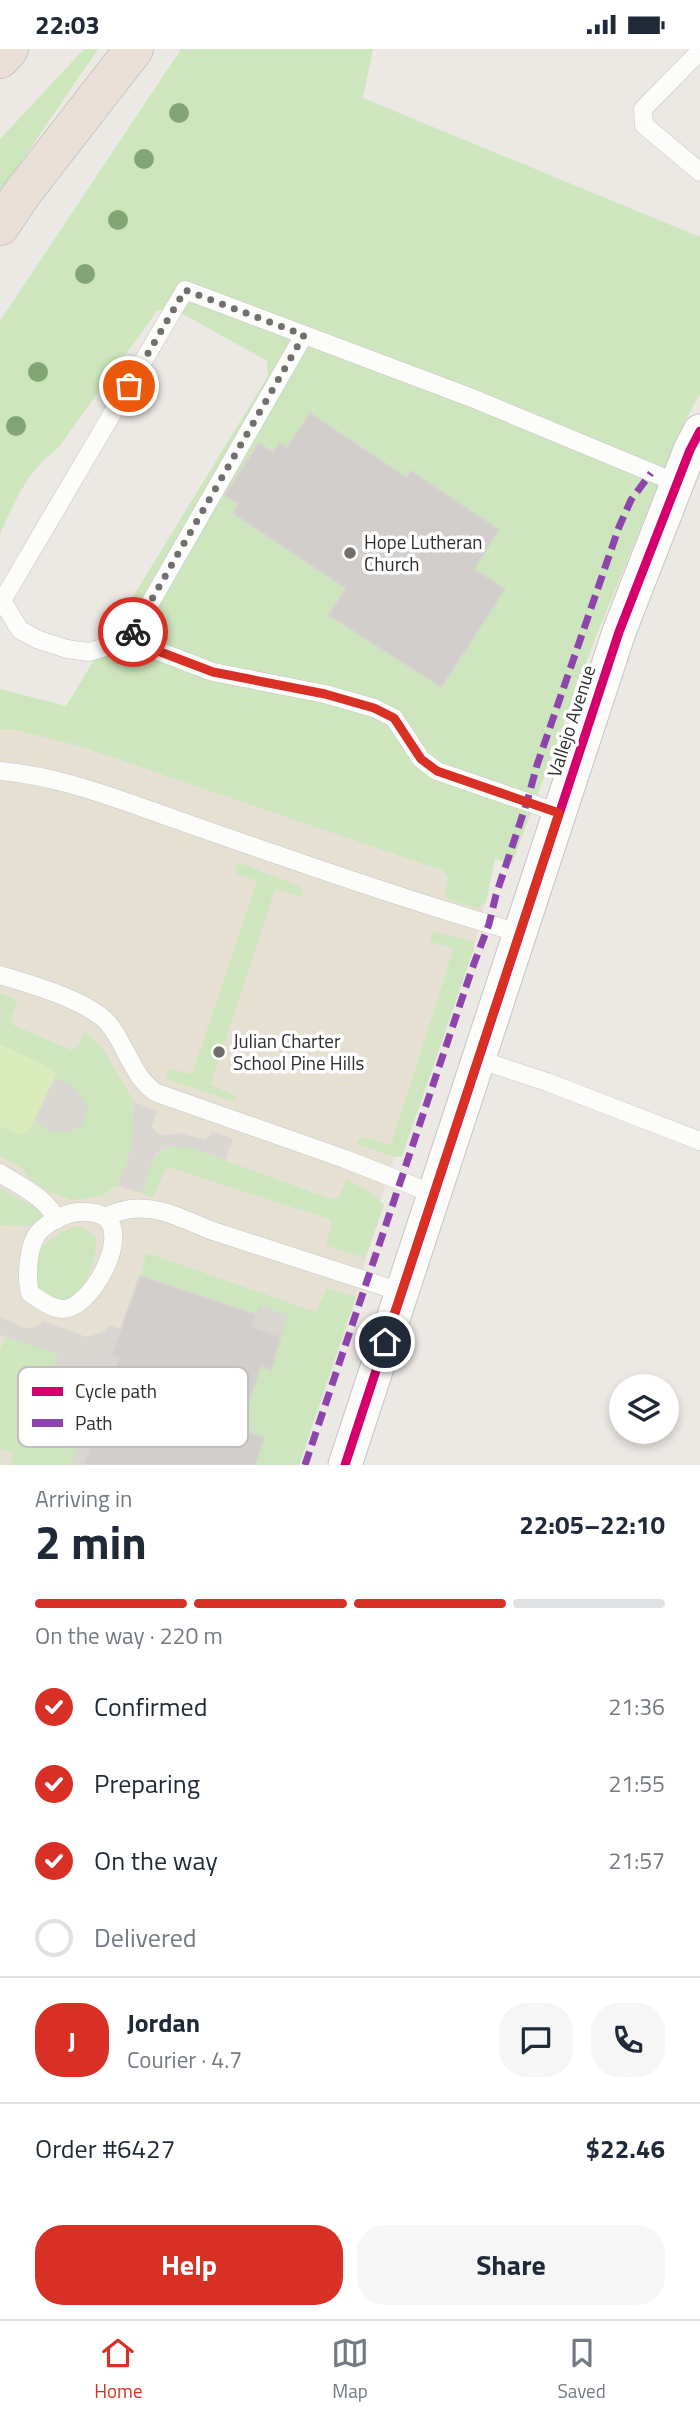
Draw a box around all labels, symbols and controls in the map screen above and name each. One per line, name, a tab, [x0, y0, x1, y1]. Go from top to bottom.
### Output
text: 22:03	[35, 5, 100, 44]
pin	[99, 356, 159, 416]
icon: bag	[110, 367, 148, 405]
place label: Hope Lutheran Church	[364, 527, 482, 578]
marker: Hope Lutheran Church	[342, 545, 358, 561]
courier	[98, 597, 168, 667]
icon: bike	[114, 613, 152, 651]
street label: Vallejo Avenue	[539, 661, 602, 781]
place label: Julian Charter School Pine Hills	[233, 1026, 365, 1077]
marker: Julian Charter School Pine Hills	[211, 1044, 227, 1060]
pin	[355, 1312, 415, 1372]
icon: home	[366, 1323, 404, 1361]
legend	[18, 1367, 248, 1447]
map controls	[609, 1374, 679, 1444]
button: layers	[609, 1374, 679, 1444]
text: Cycle path	[75, 1376, 157, 1405]
text: Path	[75, 1408, 113, 1437]
text: Arriving in	[35, 1481, 132, 1516]
text: 22:05–22:10	[519, 1505, 665, 1544]
text: 2 min	[35, 1507, 147, 1577]
text: On the way · 220 m	[35, 1618, 223, 1653]
text: Confirmed	[94, 1687, 208, 1726]
icon: check	[35, 1688, 73, 1726]
text: 21:36	[608, 1689, 665, 1724]
text: Preparing	[94, 1764, 200, 1803]
icon: check	[35, 1765, 73, 1803]
text: 21:55	[608, 1766, 665, 1801]
text: On the way	[94, 1841, 218, 1880]
icon: check	[35, 1842, 73, 1880]
text: 21:57	[608, 1843, 665, 1878]
text: Delivered	[94, 1918, 197, 1957]
text: Jordan	[127, 2003, 200, 2042]
button: chat	[499, 2003, 573, 2077]
button: phone	[591, 2003, 665, 2077]
text: J	[68, 2021, 76, 2060]
text: Courier · 4.7	[127, 2042, 242, 2077]
text: Order #6427	[35, 2129, 175, 2168]
text: $22.46	[586, 2129, 665, 2168]
button: Help	[35, 2225, 343, 2305]
button: Share	[357, 2225, 665, 2305]
tab: Home	[94, 2334, 142, 2405]
tab: Map	[331, 2334, 369, 2405]
tab: Saved	[557, 2334, 606, 2405]

